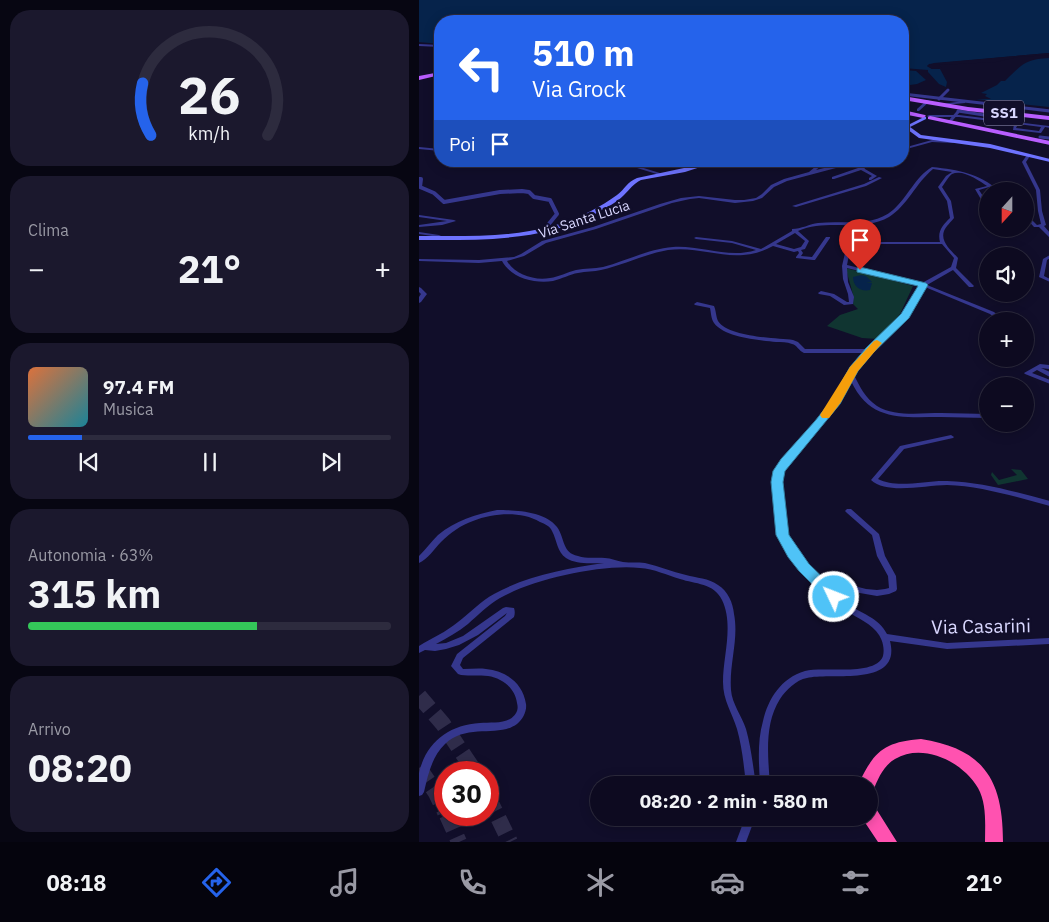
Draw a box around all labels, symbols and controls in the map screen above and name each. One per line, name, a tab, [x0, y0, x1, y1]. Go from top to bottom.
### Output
text: 510 m	[532, 30, 635, 76]
icon: left	[449, 35, 514, 100]
text: 26	[178, 61, 241, 128]
text: Via Grock	[532, 74, 626, 103]
road number: SS1	[984, 100, 1024, 126]
text: km/h	[189, 122, 231, 145]
icon: arrive	[486, 130, 514, 158]
text: Poi	[449, 132, 476, 156]
north arrow	[979, 182, 1034, 238]
map controls	[979, 182, 1034, 432]
street label: Via Santa Lucia	[536, 196, 632, 242]
pin	[839, 219, 881, 270]
text: Clima	[28, 220, 69, 240]
icon: arrive	[846, 226, 874, 254]
text: 21°	[178, 244, 241, 293]
button: sound	[979, 247, 1034, 302]
text: −	[28, 250, 45, 287]
text: +	[374, 250, 391, 287]
button: +	[979, 312, 1034, 367]
text: 97.4 FM	[103, 375, 174, 399]
button: −	[979, 377, 1034, 432]
text: Musica	[103, 399, 153, 419]
icon: previous	[75, 448, 103, 476]
icon: pause	[196, 448, 224, 476]
icon: next	[317, 448, 345, 476]
text: Autonomia · 63%	[28, 545, 153, 565]
text: 315 km	[28, 569, 161, 618]
position arrow	[807, 570, 859, 622]
street label: Via Casarini	[931, 613, 1031, 639]
text: Arrivo	[28, 719, 71, 739]
text: 08:20	[28, 743, 132, 792]
speed limit sign: 30	[434, 761, 499, 826]
text: 08:20 · 2 min · 580 m	[640, 789, 828, 813]
icon: directions	[199, 865, 234, 900]
icon: music	[327, 865, 362, 900]
icon: phone	[455, 865, 490, 900]
icon: climate	[583, 865, 618, 900]
icon: car	[710, 865, 745, 900]
icon: filters	[838, 865, 873, 900]
text: 08:18	[46, 868, 106, 897]
text: 21°	[966, 868, 1003, 897]

